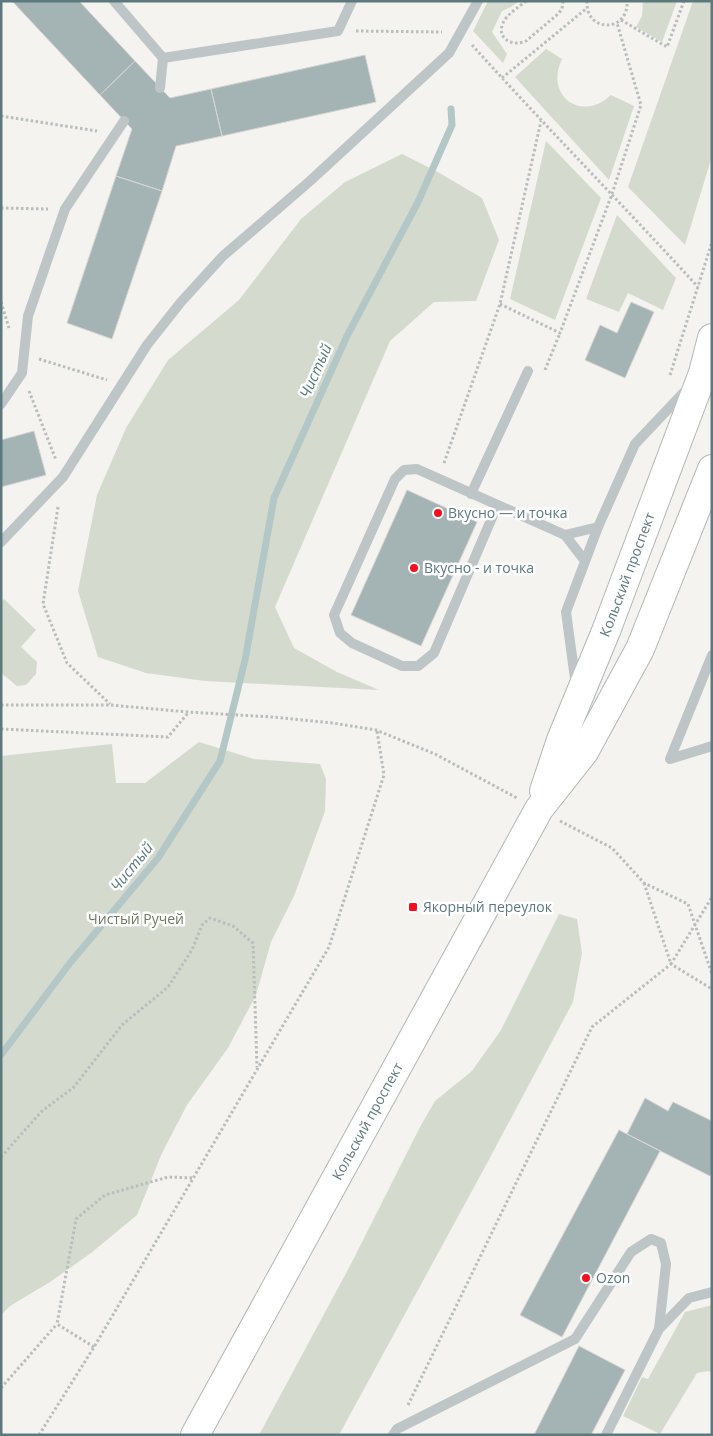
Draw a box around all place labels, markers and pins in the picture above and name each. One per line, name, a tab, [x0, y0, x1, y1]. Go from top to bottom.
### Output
place label: Вкусно — и точка	[448, 503, 568, 522]
marker: Вкусно — и точка	[432, 507, 444, 519]
place label: Вкусно - и точка	[424, 558, 534, 577]
marker: Вкусно - и точка	[408, 562, 420, 574]
place label: Якорный переулок	[423, 897, 553, 916]
marker: Якорный переулок	[407, 901, 419, 913]
place label: Ozon	[596, 1268, 630, 1287]
marker: Ozon	[580, 1272, 592, 1284]

